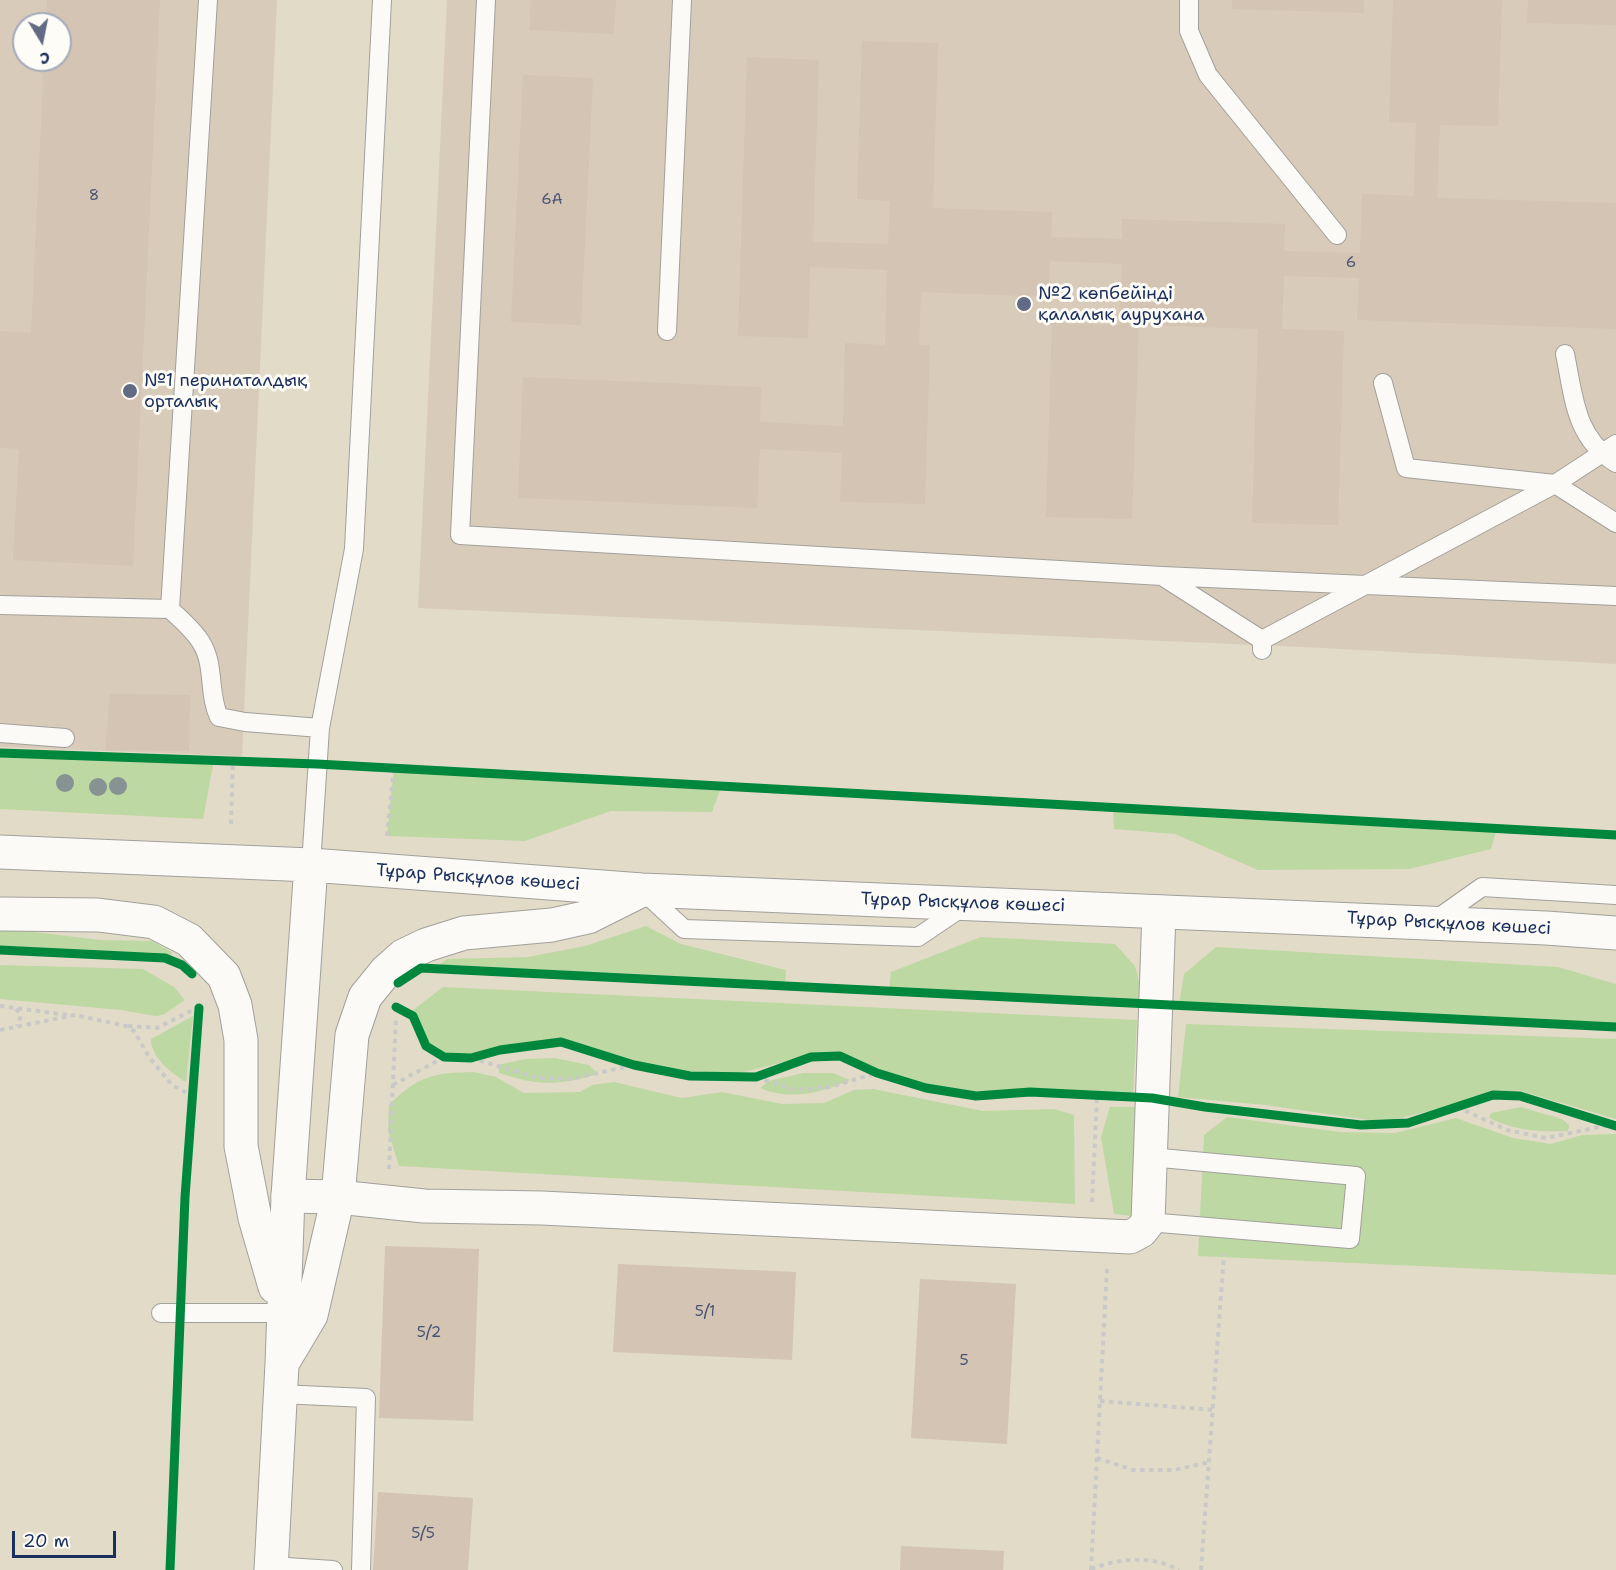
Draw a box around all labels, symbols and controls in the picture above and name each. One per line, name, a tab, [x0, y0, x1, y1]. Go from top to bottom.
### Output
north arrow	[12, 12, 72, 72]
text: С	[38, 47, 52, 69]
house number: 8	[89, 187, 99, 205]
house number: 6А	[541, 191, 563, 209]
house number: 6	[1346, 254, 1356, 272]
place label: №2 көпбейінді қалалық аурухана	[1038, 283, 1204, 326]
marker: №2 көпбейінді қалалық аурухана	[1015, 295, 1033, 313]
place label: №1 перинаталдық орталық	[144, 370, 307, 412]
marker: №1 перинаталдық орталық	[121, 382, 139, 400]
street label: Тұрар Рысқұлов көшесі	[375, 860, 581, 896]
street label: Тұрар Рысқұлов көшесі	[860, 889, 1066, 917]
street label: Тұрар Рысқұлов көшесі	[1346, 908, 1552, 940]
house number: 5/1	[695, 1303, 715, 1321]
house number: 5/2	[417, 1324, 441, 1342]
house number: 5	[959, 1352, 969, 1370]
scale bar	[15, 1519, 118, 1557]
house number: 5/5	[411, 1525, 435, 1543]
text: 20 m	[23, 1529, 69, 1553]

